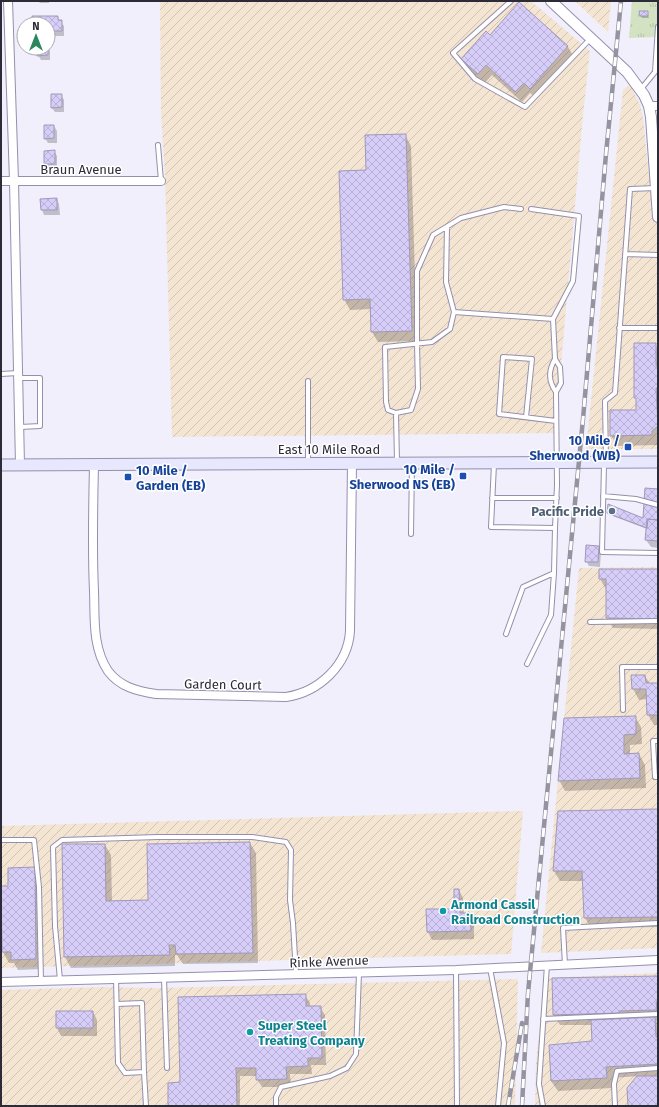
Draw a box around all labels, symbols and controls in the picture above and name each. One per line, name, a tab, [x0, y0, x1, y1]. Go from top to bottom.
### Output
north arrow	[16, 16, 56, 56]
text: N	[32, 20, 40, 33]
street label: Braun Avenue	[40, 162, 122, 177]
place label: 10 Mile / Sherwood (WB)	[529, 433, 620, 463]
street label: East 10 Mile Road	[278, 442, 380, 457]
marker: 10 Mile / Sherwood (WB)	[623, 442, 633, 452]
place label: 10 Mile / Sherwood NS (EB)	[349, 462, 455, 492]
place label: 10 Mile / Garden (EB)	[136, 463, 205, 493]
marker: 10 Mile / Sherwood NS (EB)	[458, 471, 468, 481]
marker: 10 Mile / Garden (EB)	[123, 472, 133, 482]
place label: Pacific Pride	[531, 504, 604, 519]
marker: Pacific Pride	[607, 506, 617, 516]
street label: Garden Court	[184, 676, 262, 693]
place label: Armond Cassil Railroad Construction	[450, 897, 580, 927]
marker: Armond Cassil Railroad Construction	[438, 906, 448, 916]
street label: Rinke Avenue	[289, 953, 369, 970]
place label: Super Steel Treating Company	[258, 1018, 365, 1048]
marker: Super Steel Treating Company	[245, 1027, 255, 1037]

